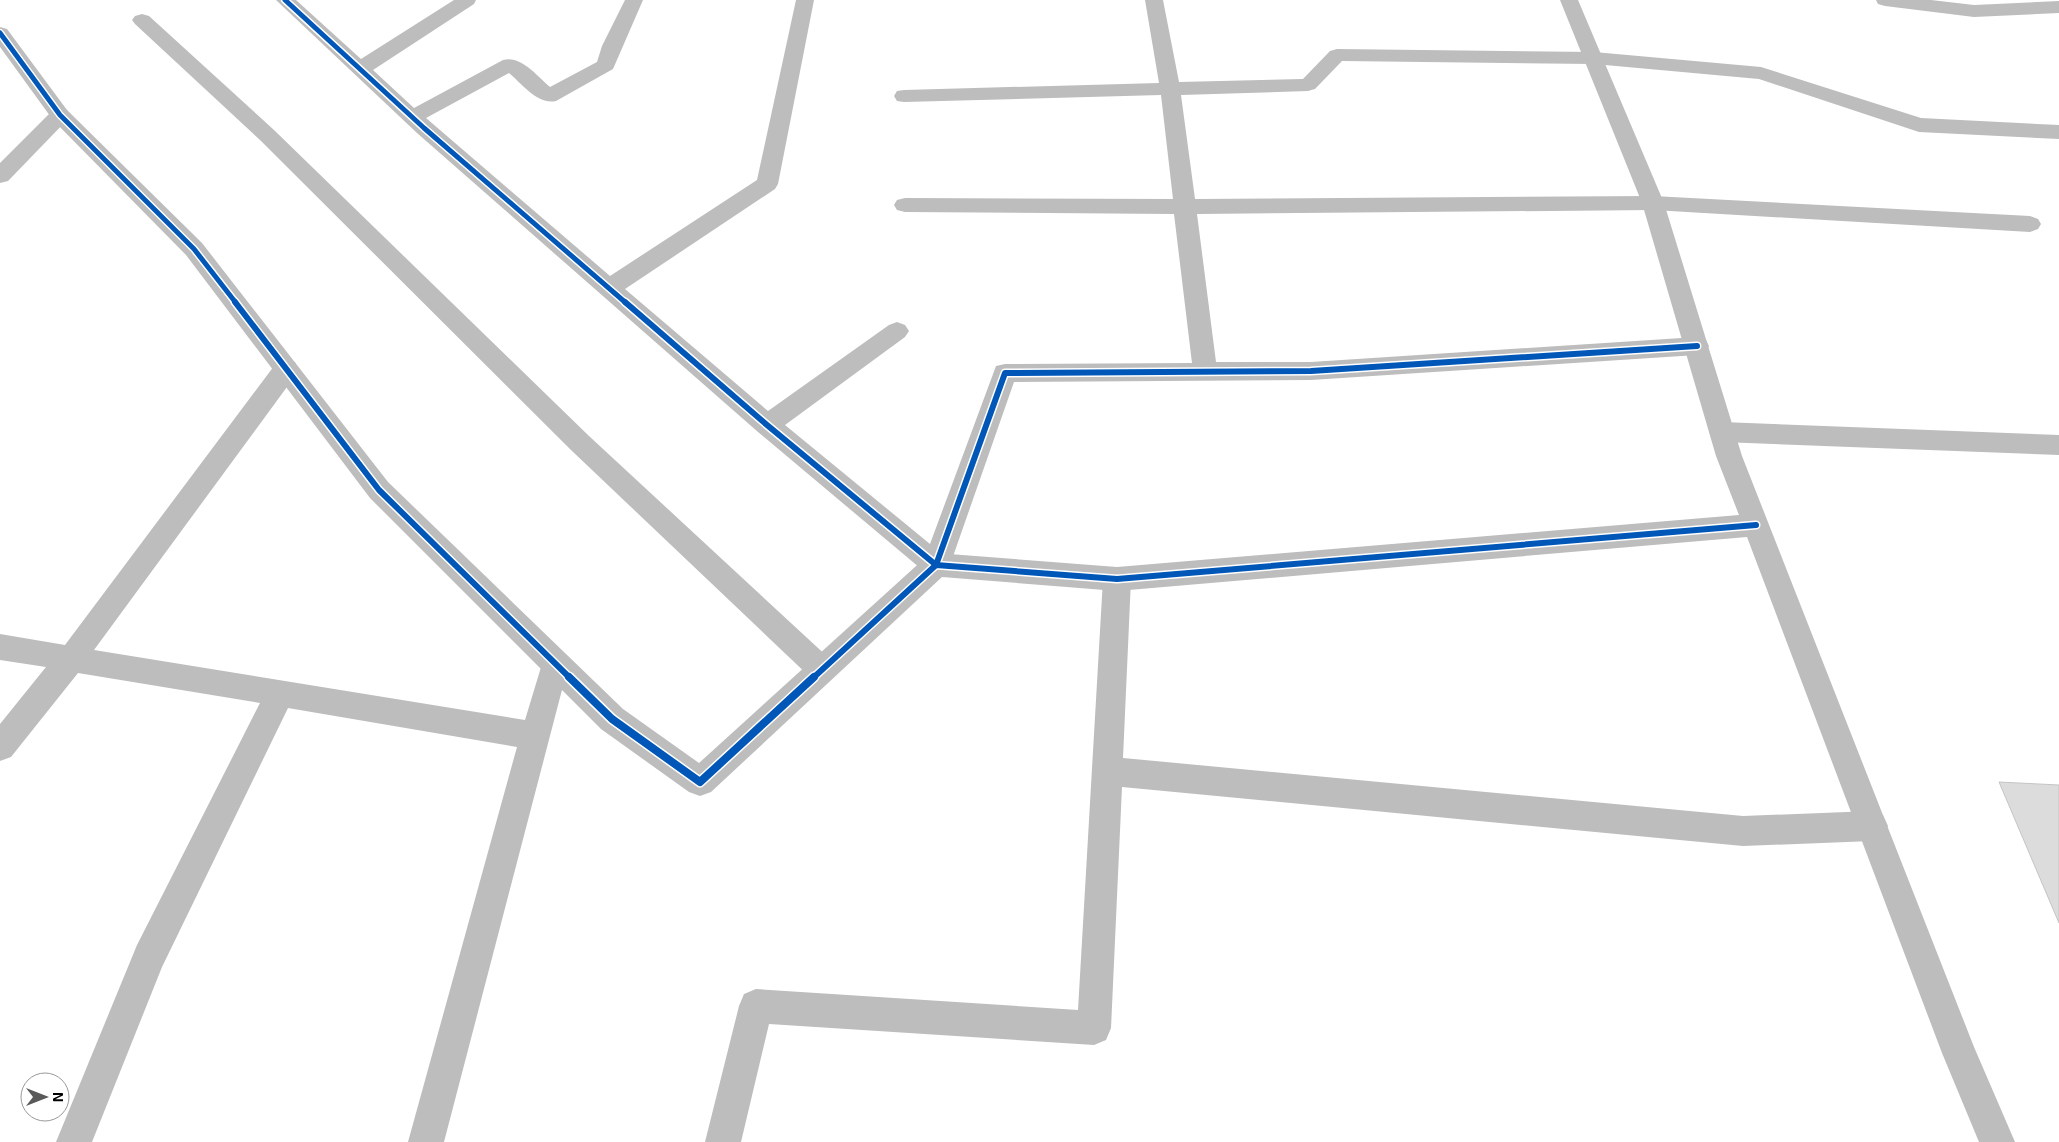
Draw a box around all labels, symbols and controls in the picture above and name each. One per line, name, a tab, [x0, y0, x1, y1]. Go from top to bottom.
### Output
north arrow	[20, 1072, 70, 1122]
text: N	[50, 1092, 67, 1102]

